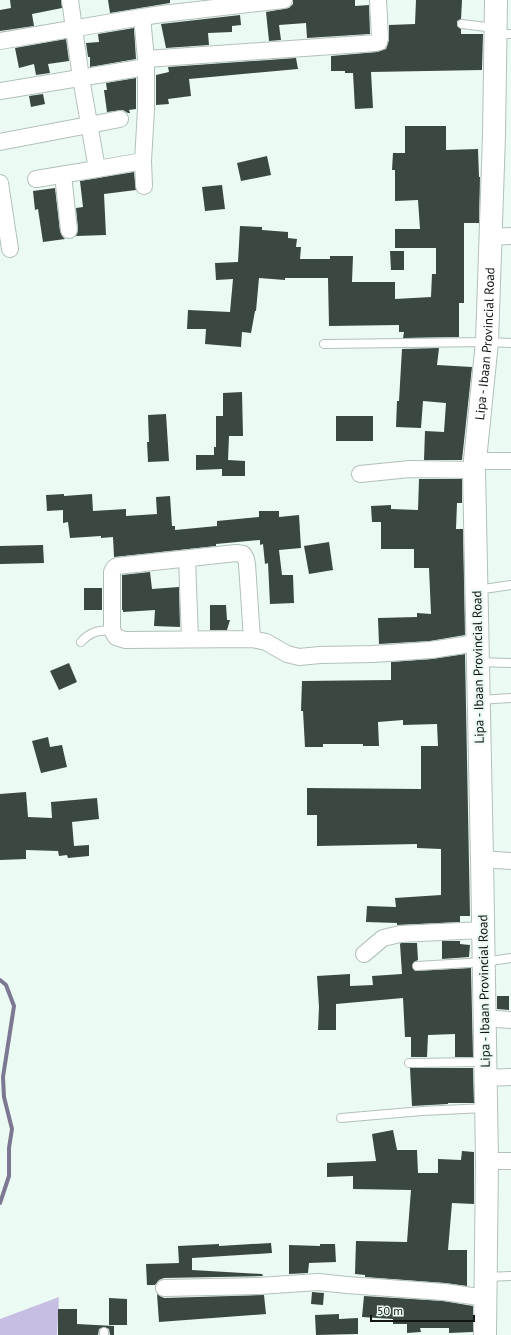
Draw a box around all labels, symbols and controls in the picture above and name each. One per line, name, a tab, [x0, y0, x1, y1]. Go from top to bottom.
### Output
street label: Lipa - Ibaan Provincial Road	[471, 267, 498, 421]
street label: Lipa - Ibaan Provincial Road	[468, 590, 488, 744]
street label: Lipa - Ibaan Provincial Road	[474, 914, 494, 1068]
scale bar	[371, 1297, 474, 1323]
text: 50 m	[377, 1303, 403, 1318]

